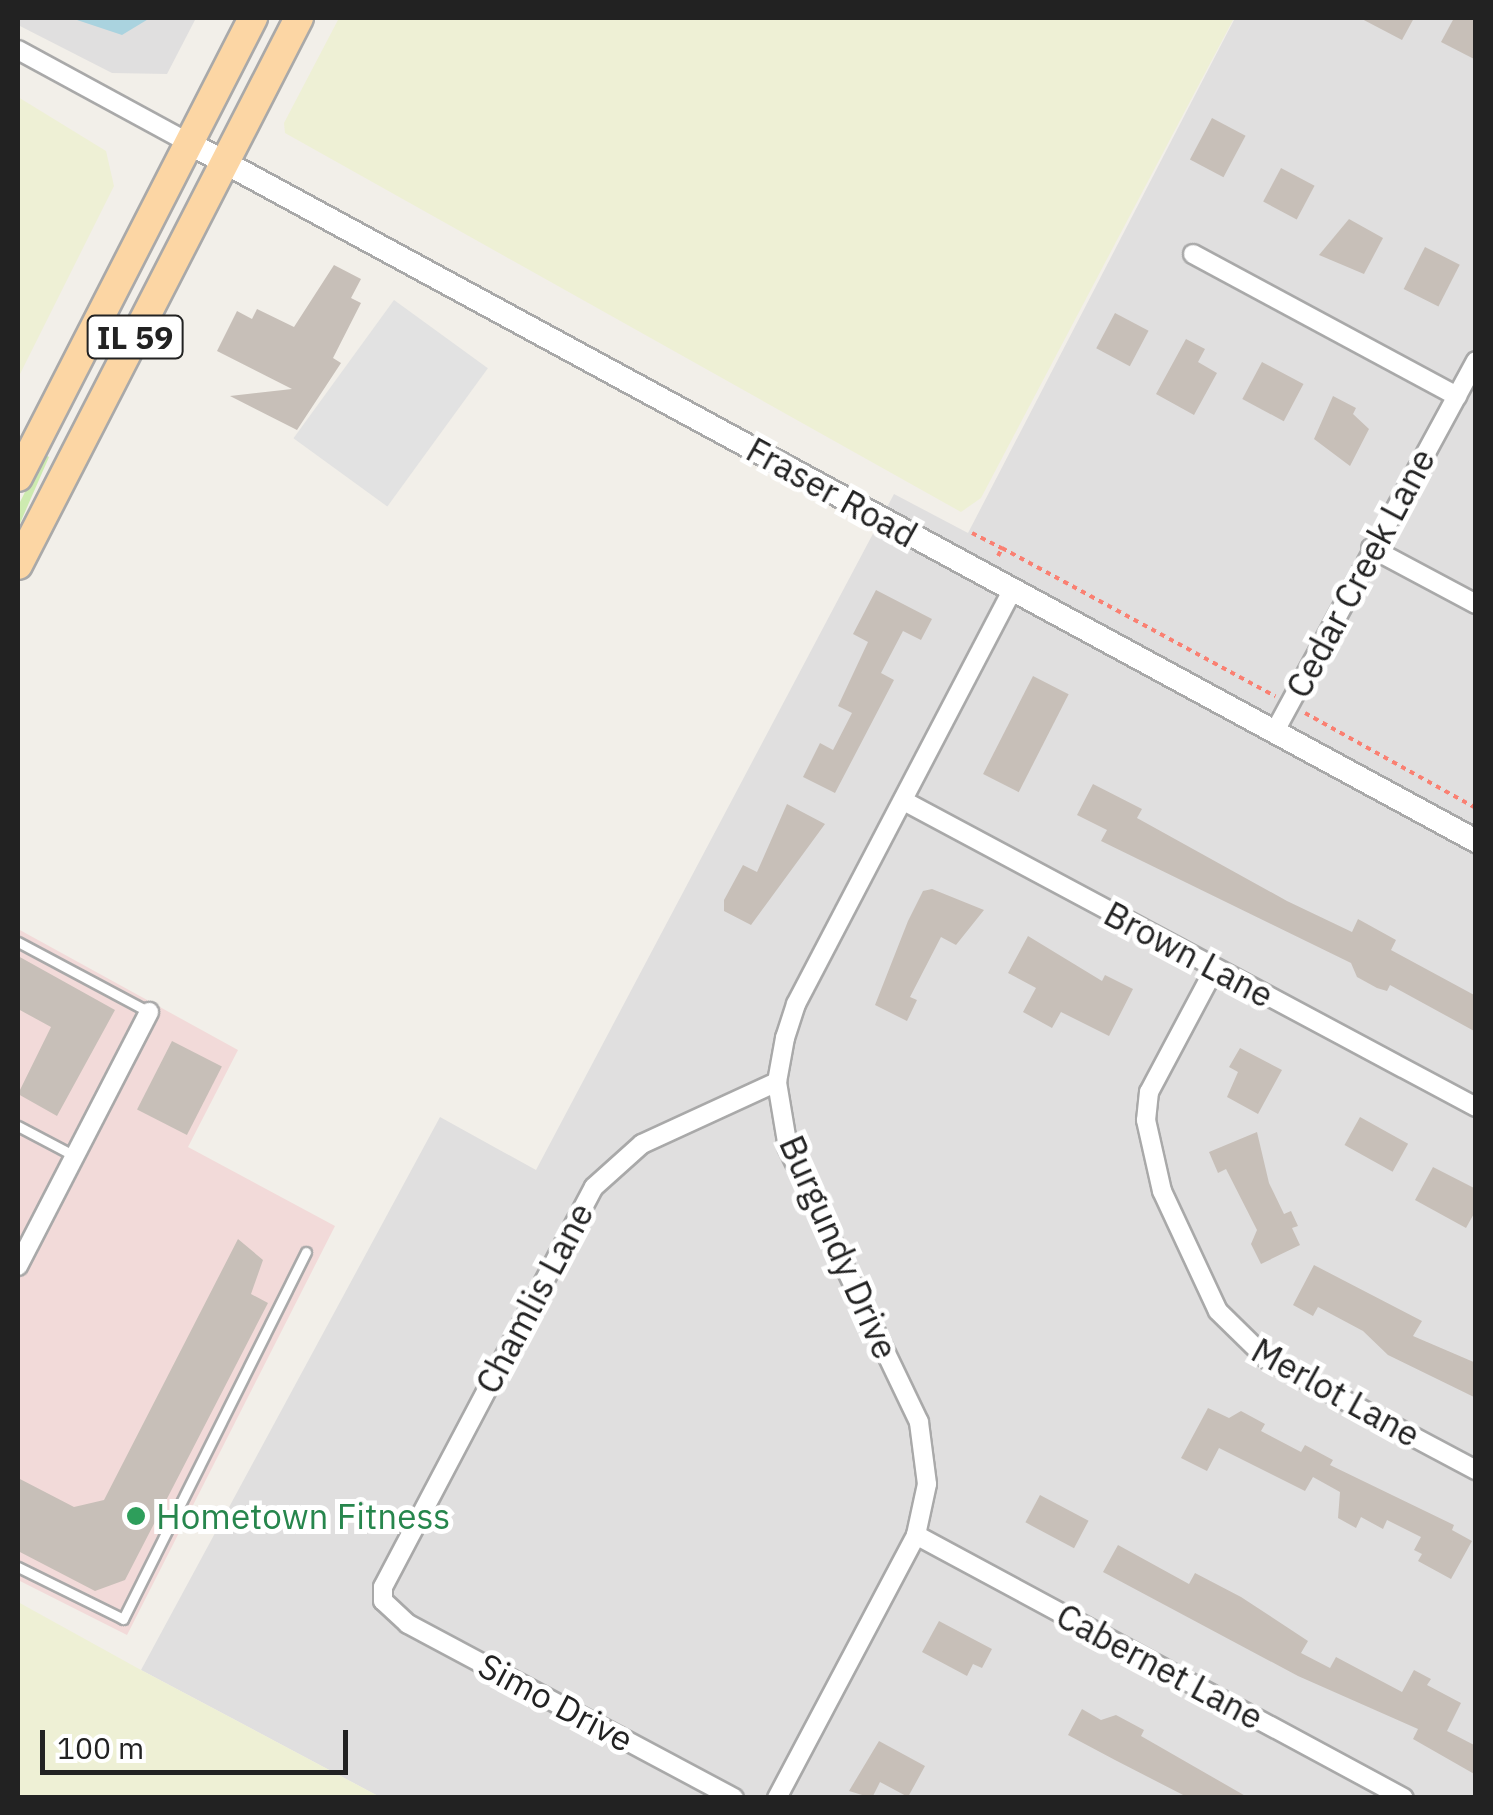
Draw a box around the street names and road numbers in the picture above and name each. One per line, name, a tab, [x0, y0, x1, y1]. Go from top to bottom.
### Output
road number: IL 59	[85, 310, 185, 364]
street label: Fraser Road	[740, 428, 924, 556]
street label: Cedar Creek Lane	[1277, 441, 1443, 705]
street label: Brown Lane	[1097, 892, 1281, 1016]
street label: Burgundy Drive	[771, 1129, 907, 1365]
street label: Chamlis Lane	[466, 1196, 602, 1400]
street label: Merlot Lane	[1245, 1329, 1427, 1455]
street label: Cabernet Lane	[1050, 1594, 1270, 1738]
street label: Simo Drive	[472, 1644, 640, 1760]

